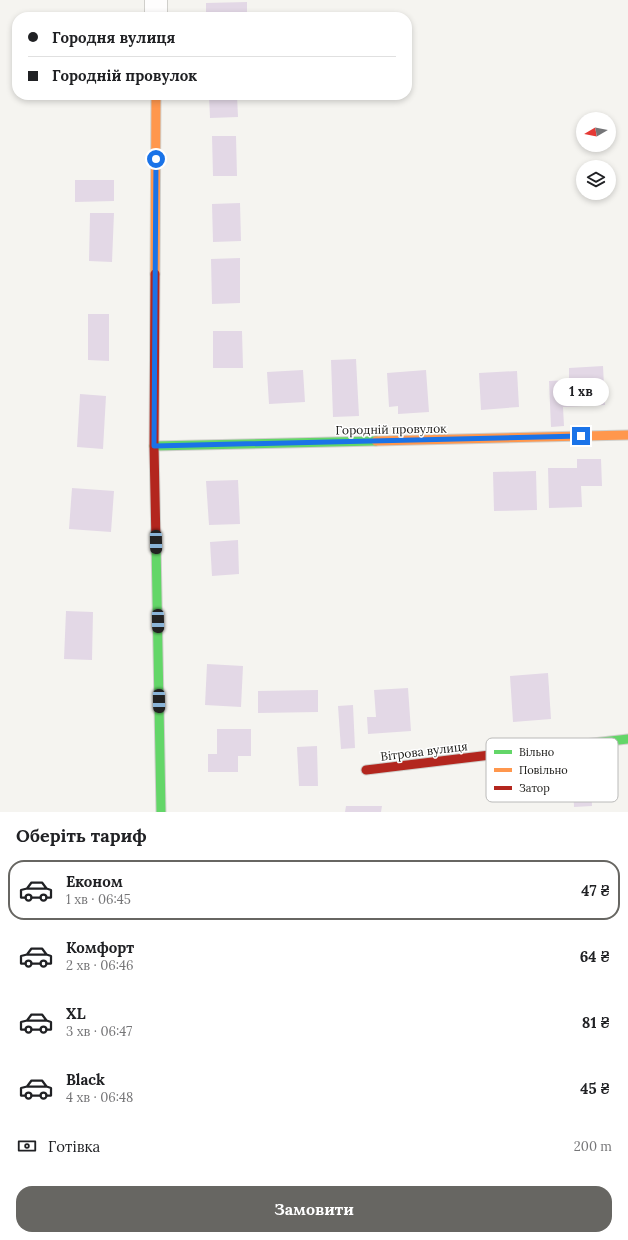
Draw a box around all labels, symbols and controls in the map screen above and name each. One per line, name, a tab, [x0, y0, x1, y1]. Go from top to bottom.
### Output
text: Городня вулиця	[52, 28, 175, 47]
text: Городній провулок	[52, 66, 197, 85]
north arrow	[576, 112, 616, 152]
map controls	[576, 112, 616, 200]
route start	[147, 150, 165, 168]
button: layers	[576, 160, 616, 200]
callout: 1 хв	[553, 378, 609, 406]
text: 1 хв	[569, 383, 593, 400]
street label: Городній провулок	[335, 421, 447, 437]
route end	[572, 427, 590, 445]
car	[150, 530, 162, 554]
car	[152, 609, 164, 633]
car	[153, 689, 165, 713]
street label: Вітрова вулиця	[380, 738, 468, 764]
legend	[486, 738, 618, 802]
text: Вільно	[519, 745, 554, 759]
text: Повільно	[519, 763, 568, 777]
text: Затор	[519, 781, 550, 795]
text: Оберіть тариф	[16, 824, 147, 847]
icon: car	[18, 872, 54, 908]
text: Економ	[66, 872, 123, 891]
text: 47 ₴	[581, 881, 610, 900]
text: 1 хв · 06:45	[66, 891, 131, 908]
icon: car	[18, 938, 54, 974]
text: Комфорт	[66, 938, 134, 957]
text: 64 ₴	[580, 947, 610, 966]
text: 2 хв · 06:46	[66, 957, 134, 974]
icon: car	[18, 1004, 54, 1040]
text: XL	[66, 1004, 86, 1023]
text: 81 ₴	[582, 1013, 610, 1032]
text: 3 хв · 06:47	[66, 1023, 132, 1040]
icon: car	[18, 1070, 54, 1106]
text: Black	[66, 1070, 105, 1089]
text: 45 ₴	[580, 1079, 610, 1098]
text: 4 хв · 06:48	[66, 1089, 133, 1106]
icon: cash	[16, 1135, 38, 1157]
text: Готівка	[48, 1137, 100, 1156]
text: 200 m	[574, 1138, 612, 1155]
button: Замовити	[16, 1186, 612, 1232]

